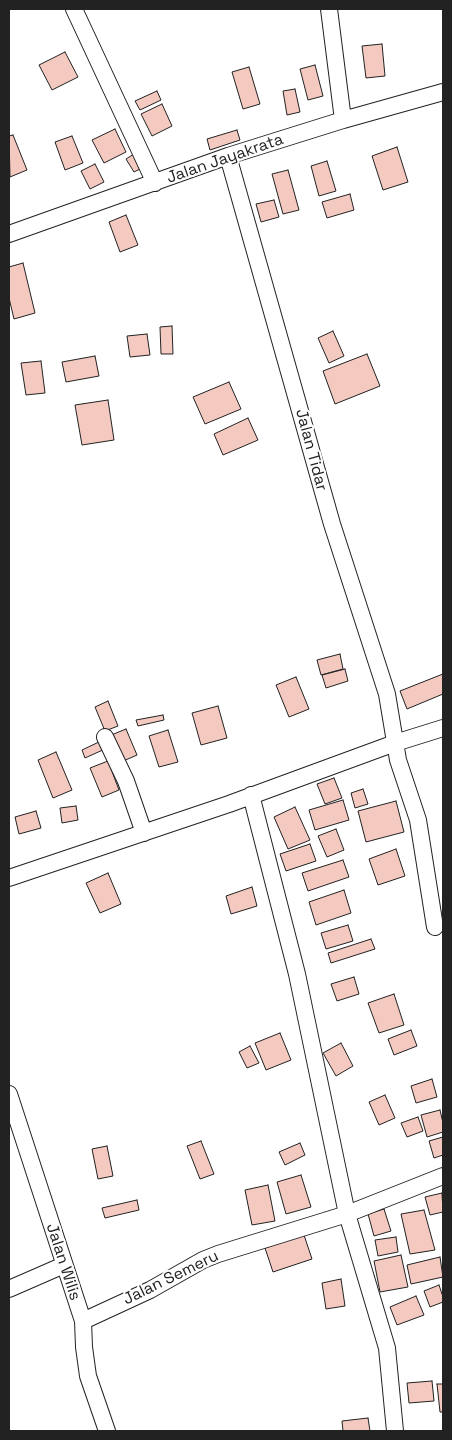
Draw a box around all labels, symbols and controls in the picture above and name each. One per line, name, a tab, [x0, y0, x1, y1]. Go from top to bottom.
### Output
street label: Jalan Jayakrata	[164, 130, 286, 188]
street label: Jalan Tidar	[291, 407, 331, 493]
street label: Jalan Wilis	[42, 1221, 84, 1303]
street label: Jalan Semeru	[120, 1247, 222, 1309]

